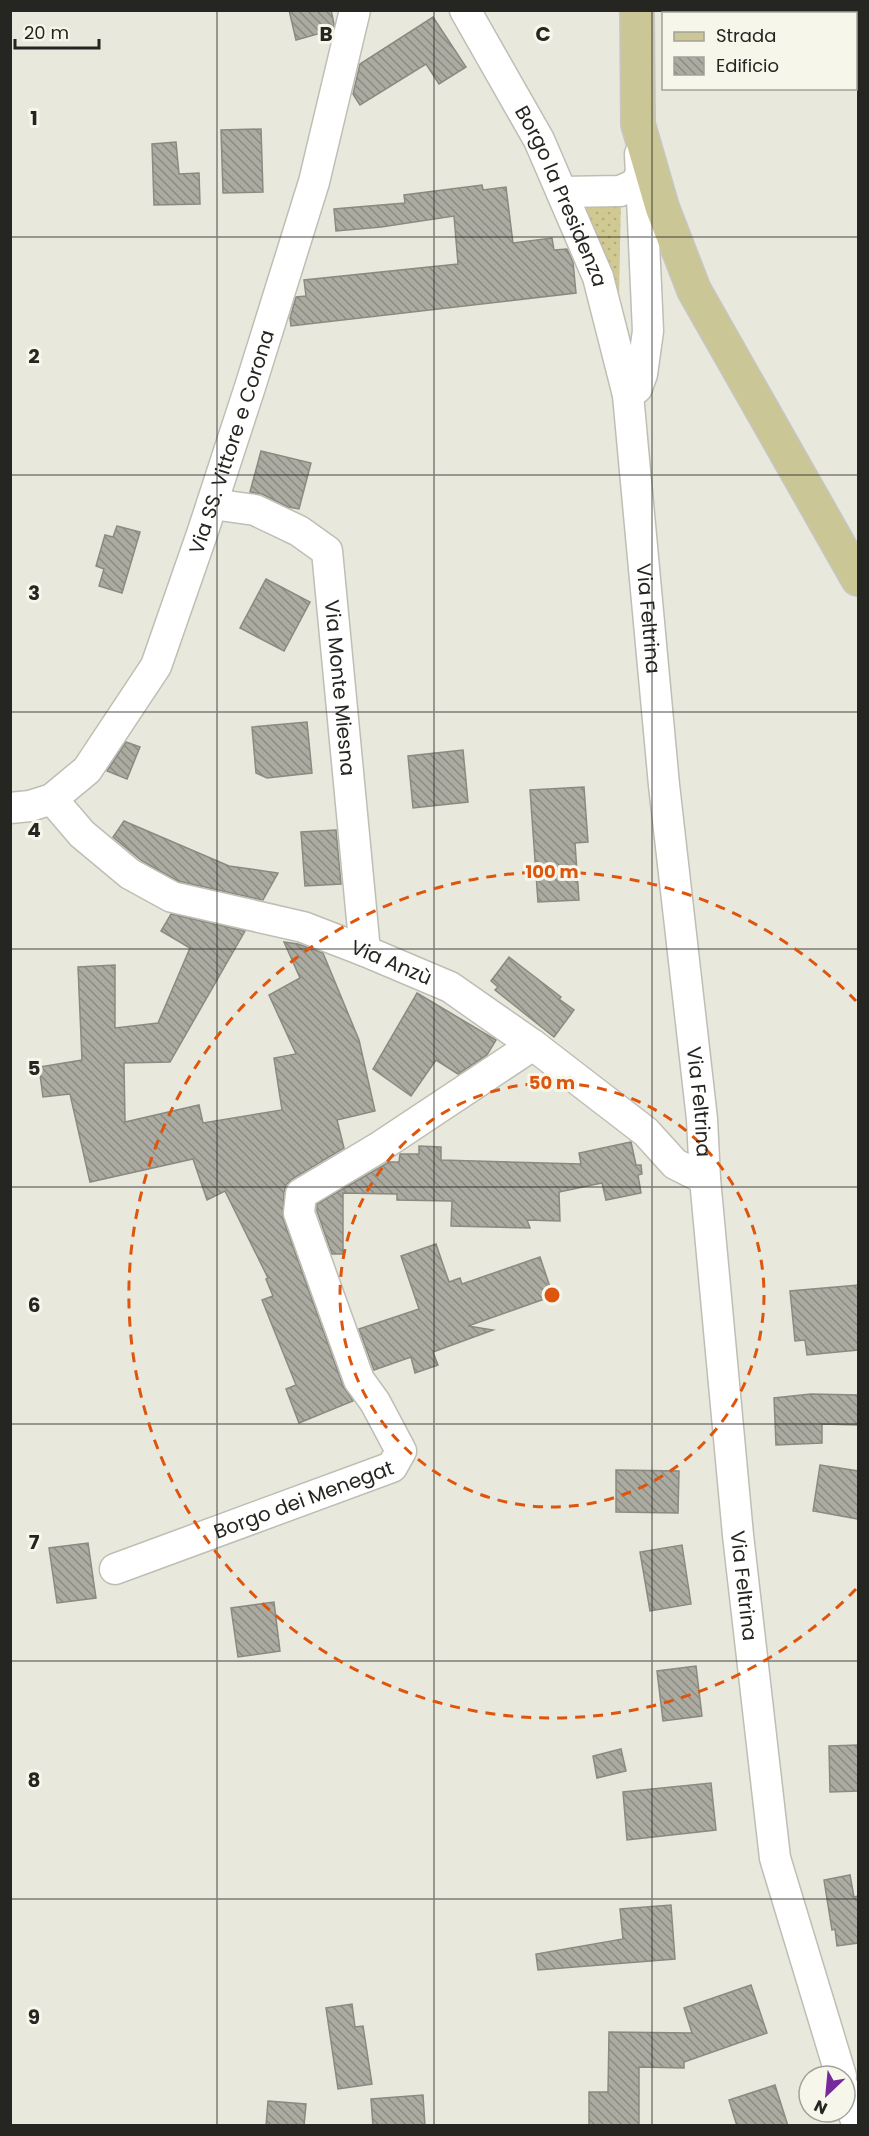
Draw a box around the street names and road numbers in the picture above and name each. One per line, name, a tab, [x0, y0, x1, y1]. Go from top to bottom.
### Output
street label: Borgo la Presidenza	[508, 100, 614, 290]
street label: Via SS. Vittore e Corona	[182, 326, 281, 558]
street label: Via Feltrina	[630, 562, 668, 675]
street label: Via Monte Miesna	[318, 599, 362, 777]
street label: Via Anzù	[347, 933, 436, 992]
street label: Via Feltrina	[680, 1045, 718, 1158]
street label: Borgo dei Menegat	[210, 1454, 397, 1545]
street label: Via Feltrina	[724, 1529, 764, 1642]

